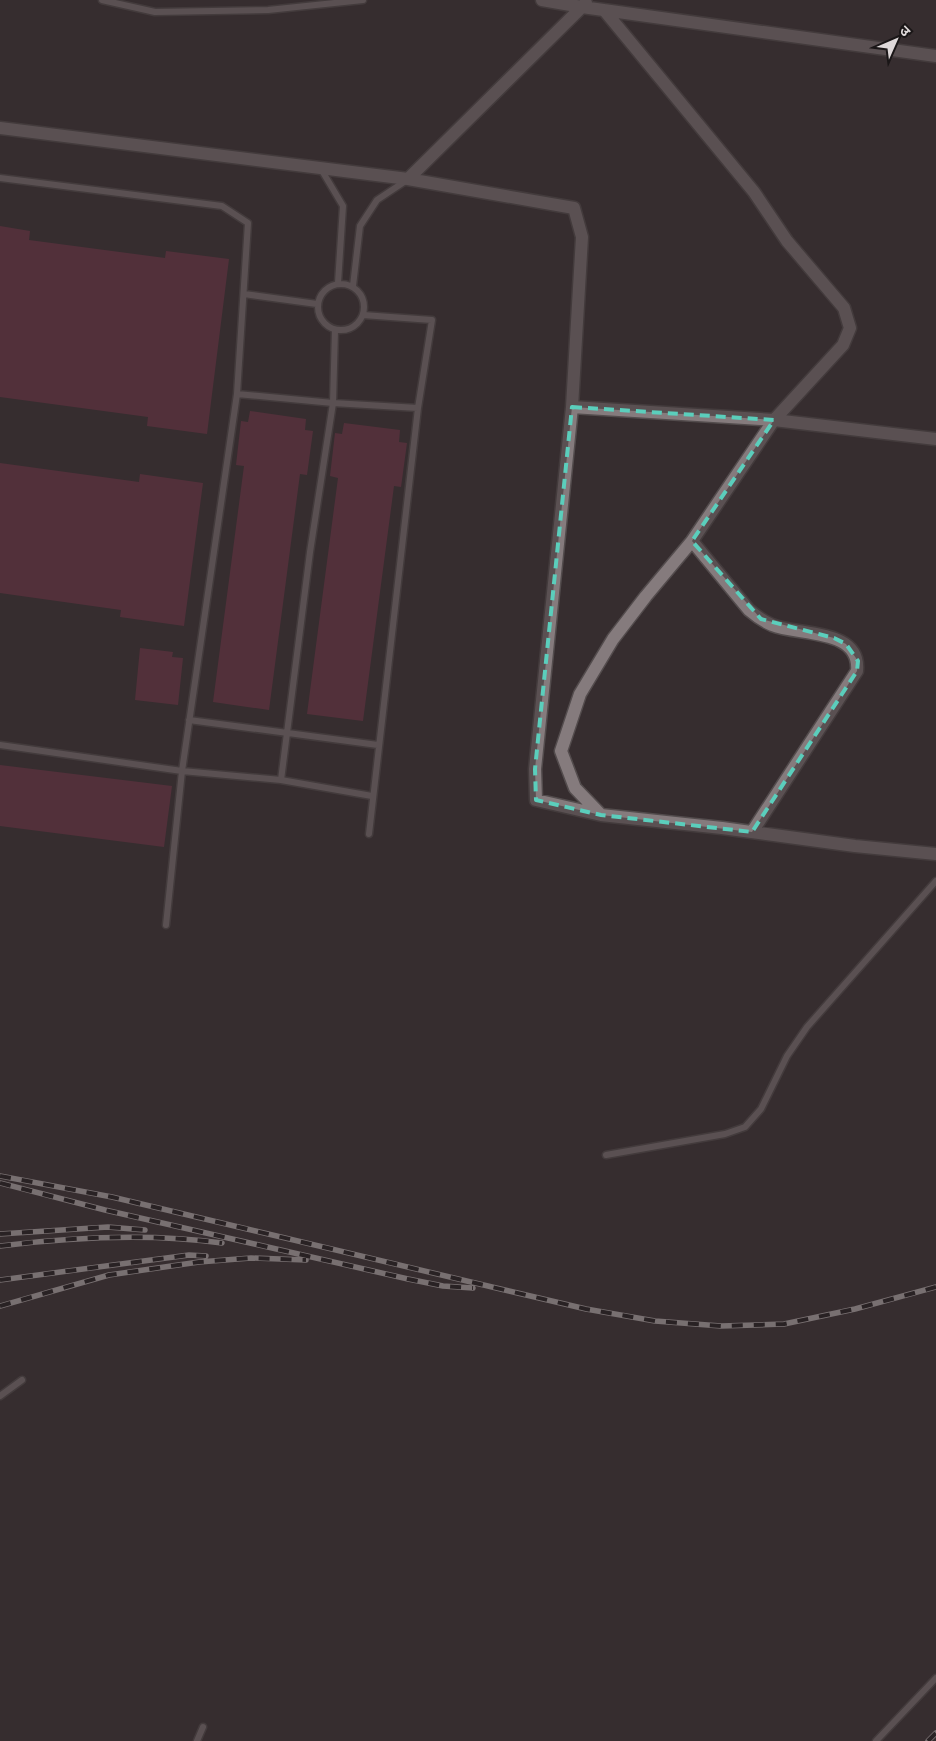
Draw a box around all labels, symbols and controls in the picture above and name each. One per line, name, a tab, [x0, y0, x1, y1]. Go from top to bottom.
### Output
north arrow	[871, 15, 921, 65]
text: उ	[897, 22, 914, 40]

